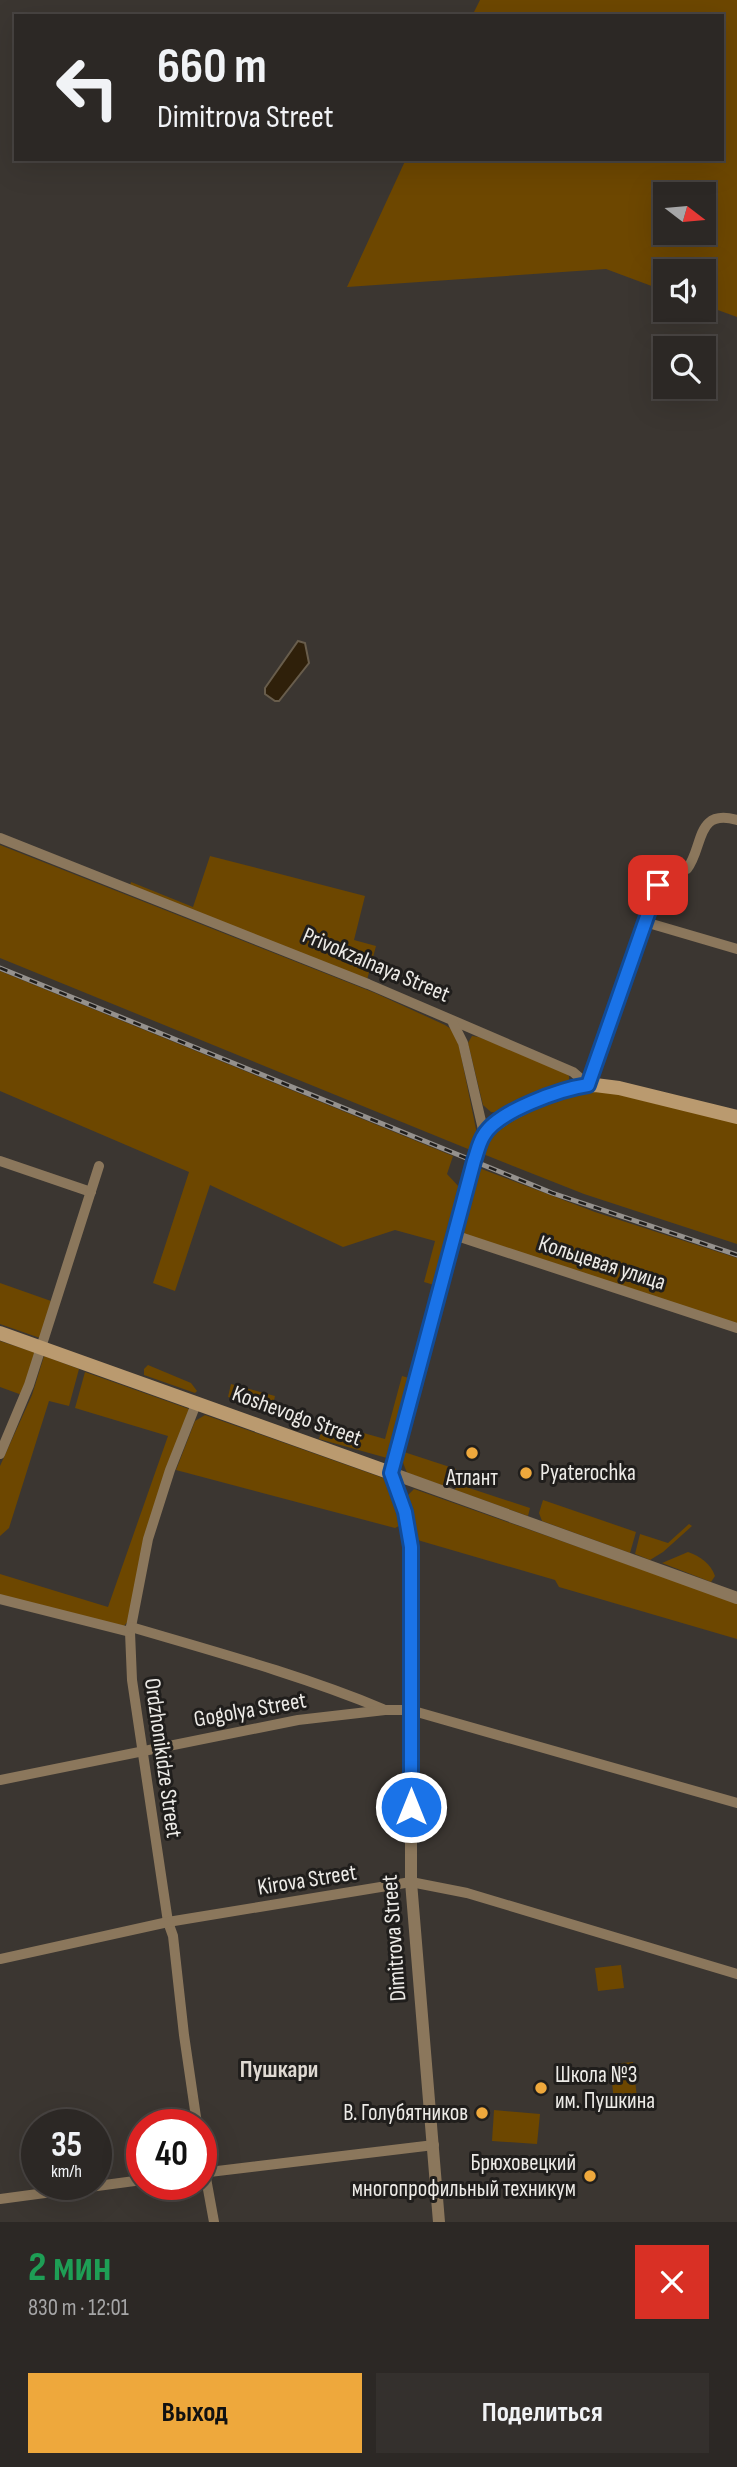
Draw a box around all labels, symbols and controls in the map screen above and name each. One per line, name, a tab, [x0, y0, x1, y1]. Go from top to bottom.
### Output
text: 660 m	[157, 38, 267, 97]
icon: left	[42, 42, 133, 133]
text: Dimitrova Street	[157, 98, 333, 137]
north arrow	[653, 182, 716, 245]
map controls	[653, 182, 716, 399]
button: sound	[653, 259, 716, 322]
button: search	[653, 336, 716, 399]
pin	[628, 855, 688, 915]
icon: arrive	[639, 866, 677, 904]
street label: Privokzalnaya Street	[298, 921, 454, 1009]
street label: Кольцевая улица	[535, 1229, 669, 1297]
street label: Koshevogo Street	[228, 1380, 366, 1452]
marker: Атлант	[464, 1445, 480, 1461]
place label: Pyaterochka	[540, 1459, 636, 1487]
place label: Атлант	[445, 1464, 498, 1492]
marker: Pyaterochka	[518, 1465, 534, 1481]
street label: Ordzhonikidze Street	[138, 1676, 188, 1840]
street label: Gogolya Street	[192, 1686, 308, 1734]
position arrow	[374, 1770, 448, 1844]
street label: Kirova Street	[255, 1858, 359, 1902]
street label: Dimitrova Street	[376, 1874, 412, 2002]
district label: Пушкари	[240, 2055, 318, 2084]
place label: Школа №3 им. Пушкина	[555, 2061, 655, 2115]
marker: Школа №3 им. Пушкина	[533, 2080, 549, 2096]
place label: В. Голубятников	[343, 2099, 468, 2127]
marker: В. Голубятников	[474, 2105, 490, 2121]
speed limit sign: 40	[126, 2109, 217, 2200]
text: 35	[51, 2124, 82, 2167]
place label: Брюховецкий многопрофильный техникум	[352, 2149, 576, 2203]
text: km/h	[51, 2161, 82, 2182]
marker: Брюховецкий многопрофильный техникум	[582, 2168, 598, 2184]
text: 2 мин	[28, 2242, 111, 2293]
button: close	[635, 2245, 709, 2319]
text: 830 m · 12:01	[28, 2294, 129, 2322]
button: Выход	[28, 2373, 362, 2453]
button: Поделиться	[376, 2373, 709, 2453]

